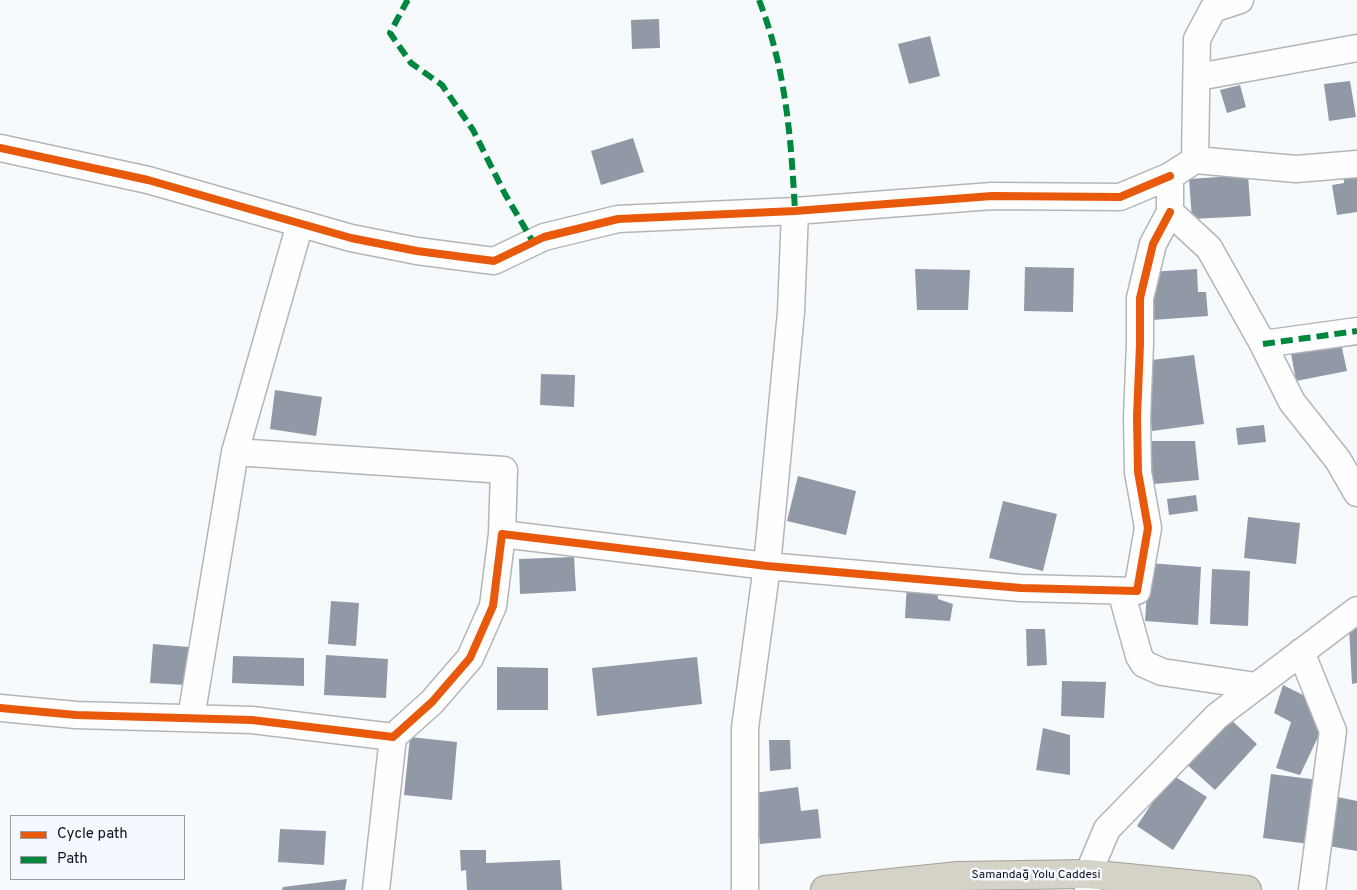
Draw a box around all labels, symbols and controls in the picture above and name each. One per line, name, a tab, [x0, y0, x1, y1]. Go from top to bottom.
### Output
legend	[10, 815, 185, 880]
text: Cycle path	[57, 825, 128, 844]
text: Path	[57, 850, 88, 869]
street label: Samandağ Yolu Caddesi	[972, 869, 1100, 883]

